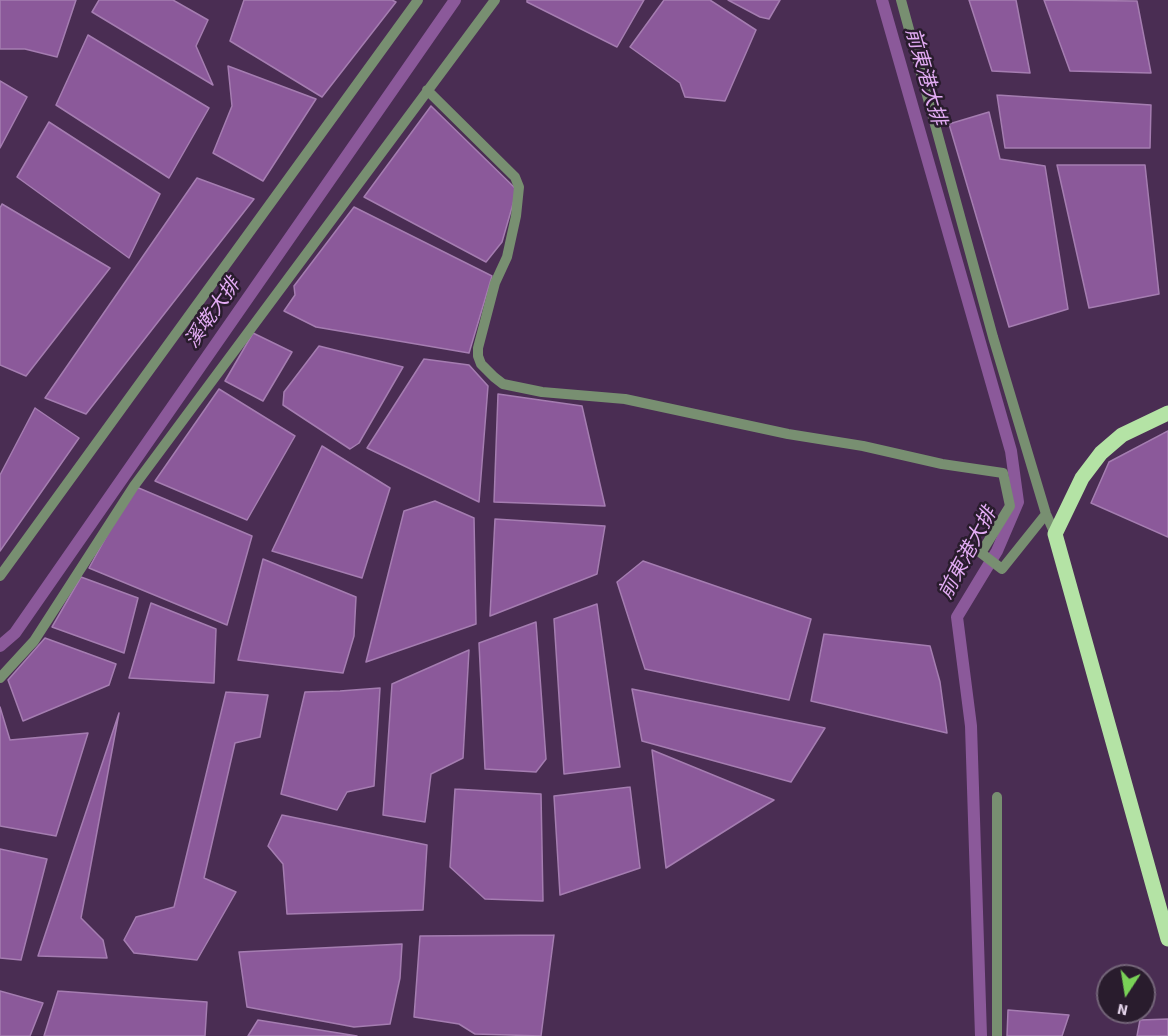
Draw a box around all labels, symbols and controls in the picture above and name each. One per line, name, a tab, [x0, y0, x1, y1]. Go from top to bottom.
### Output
water label: 前東港大排	[899, 26, 949, 128]
water label: 溪墘大排	[181, 274, 247, 354]
water label: 前東港大排	[935, 504, 1003, 604]
north arrow	[1096, 964, 1156, 1024]
text: N	[1115, 998, 1130, 1022]

